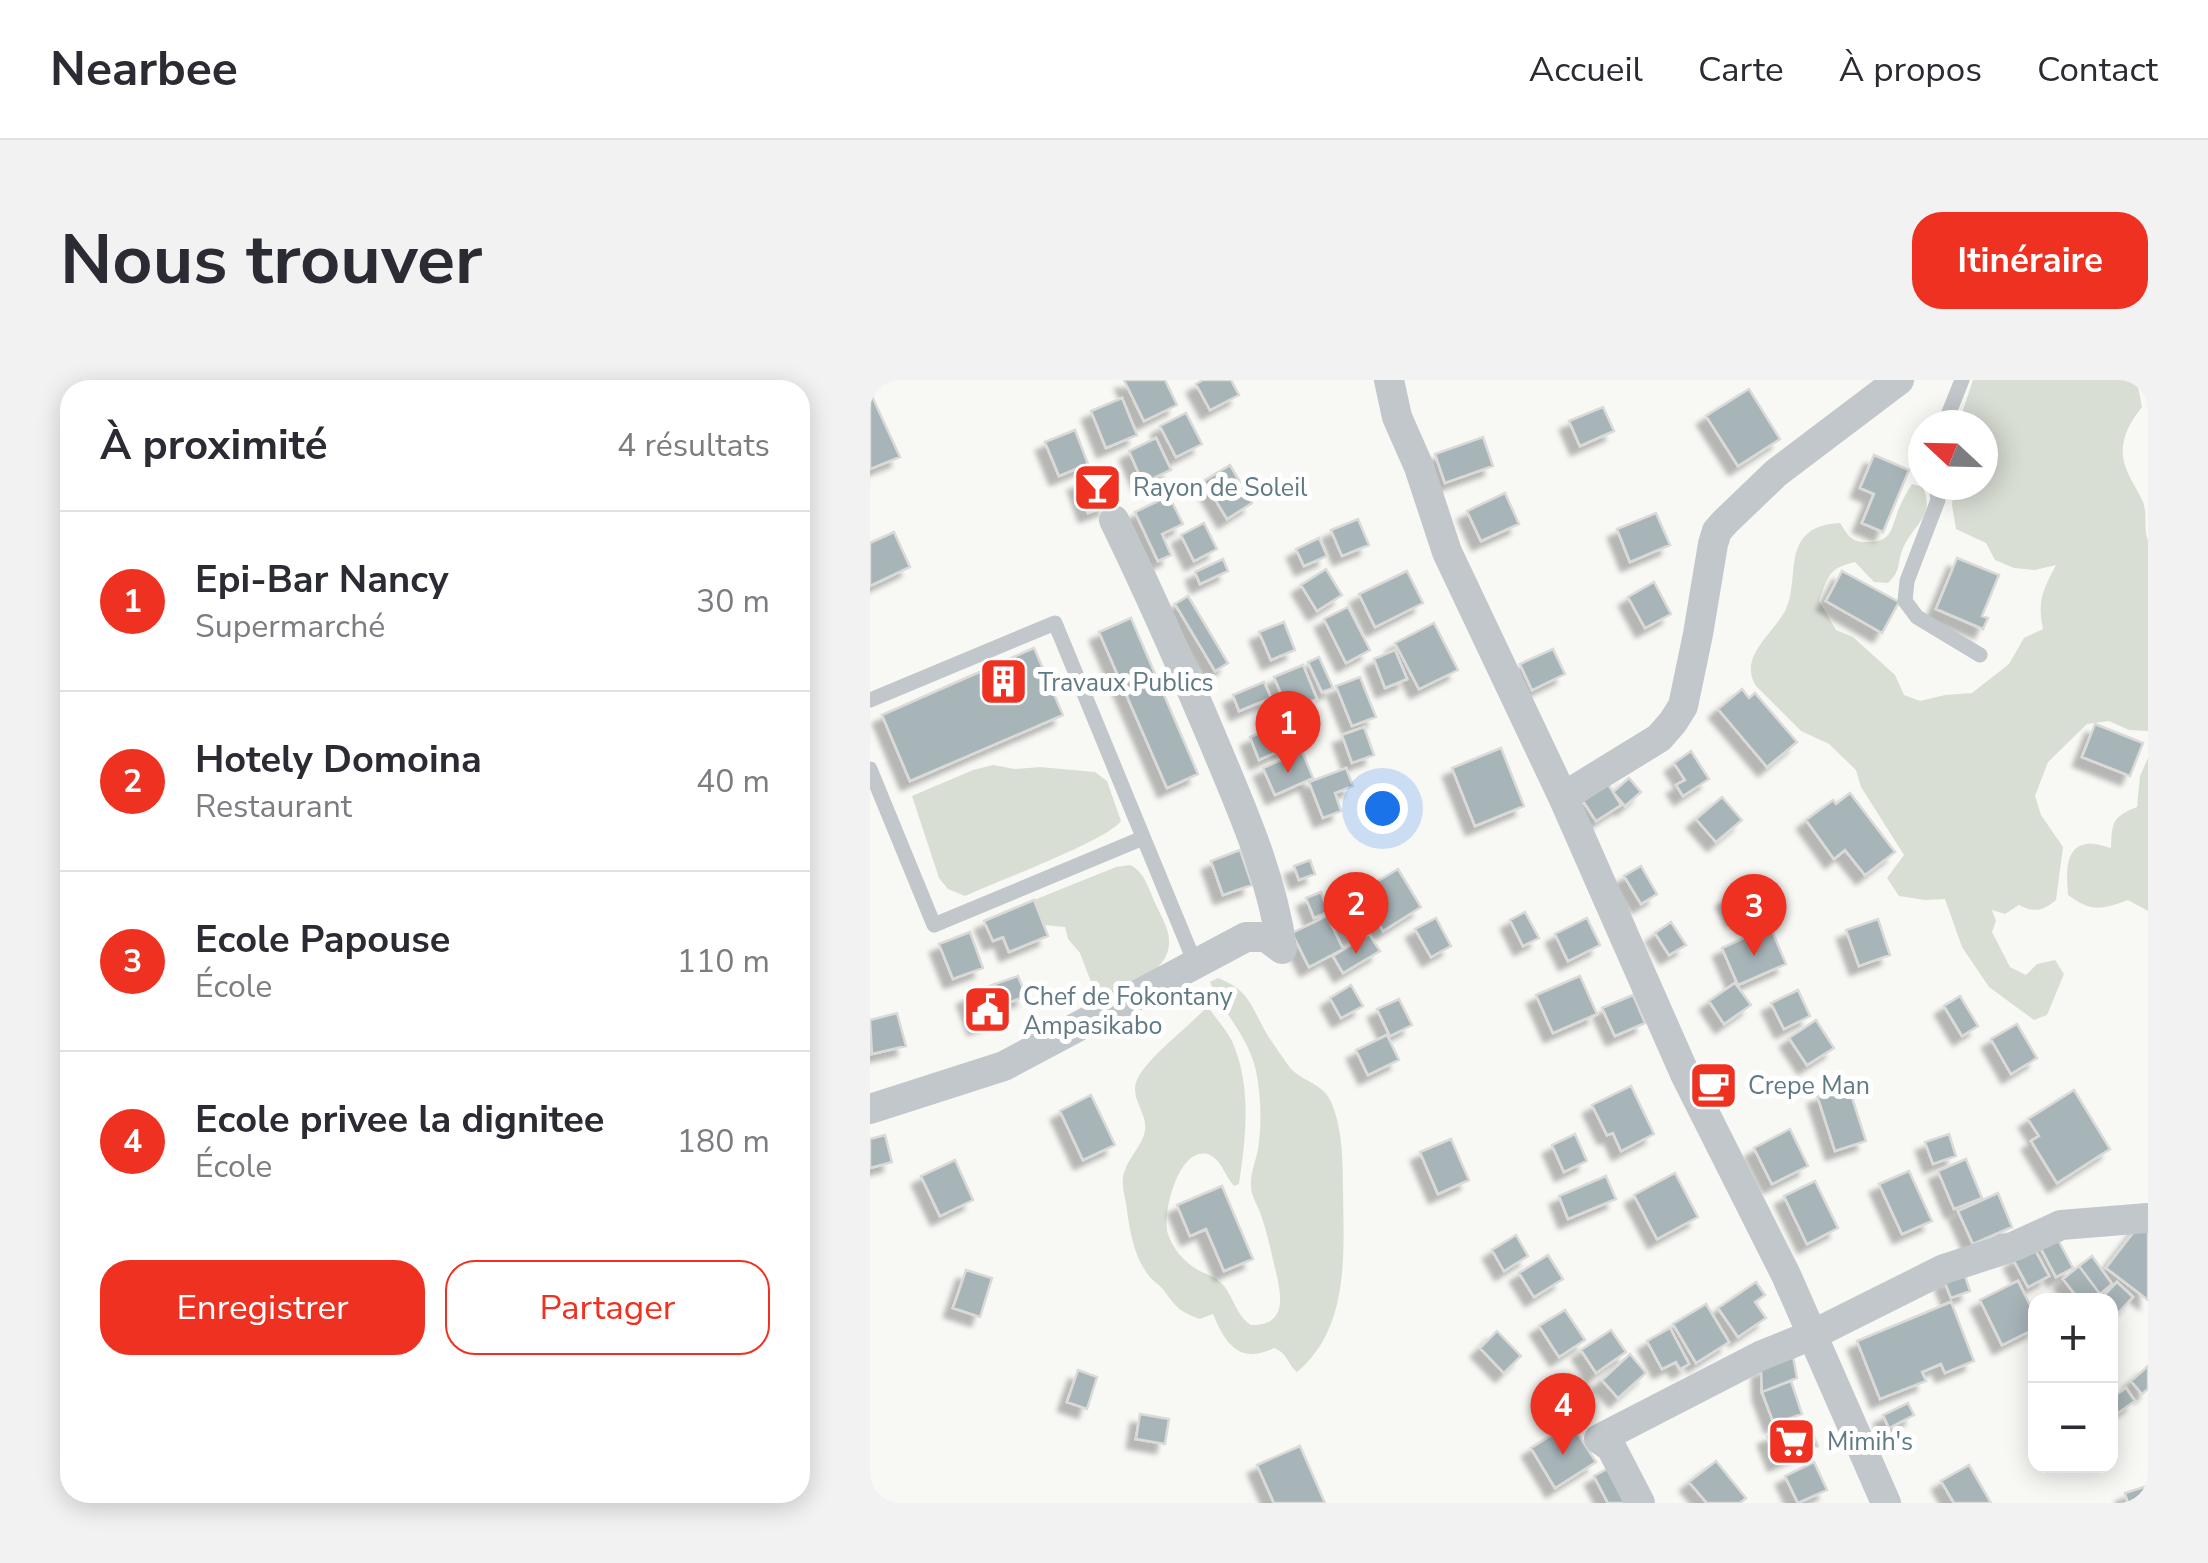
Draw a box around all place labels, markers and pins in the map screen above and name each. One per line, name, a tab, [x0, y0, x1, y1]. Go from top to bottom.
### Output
bar icon: Rayon de Soleil	[1072, 461, 1124, 513]
place label: Rayon de Soleil	[1133, 471, 1308, 505]
building icon: Travaux Publics	[977, 656, 1029, 708]
place label: Travaux Publics	[1038, 666, 1214, 700]
pin: 1	[1256, 690, 1320, 773]
pin: 2	[1324, 872, 1388, 954]
pin: 3	[1722, 874, 1786, 956]
place label: Chef de Fokontany Ampasikabo	[1023, 980, 1233, 1043]
public building icon: Chef de Fokontany Ampasikabo	[962, 984, 1014, 1036]
cafe icon: Crepe Man	[1687, 1059, 1739, 1111]
place label: Crepe Man	[1748, 1069, 1870, 1103]
pin: 4	[1530, 1372, 1596, 1455]
supermarket icon: Mimih's	[1766, 1415, 1818, 1467]
place label: Mimih's	[1827, 1425, 1913, 1459]

